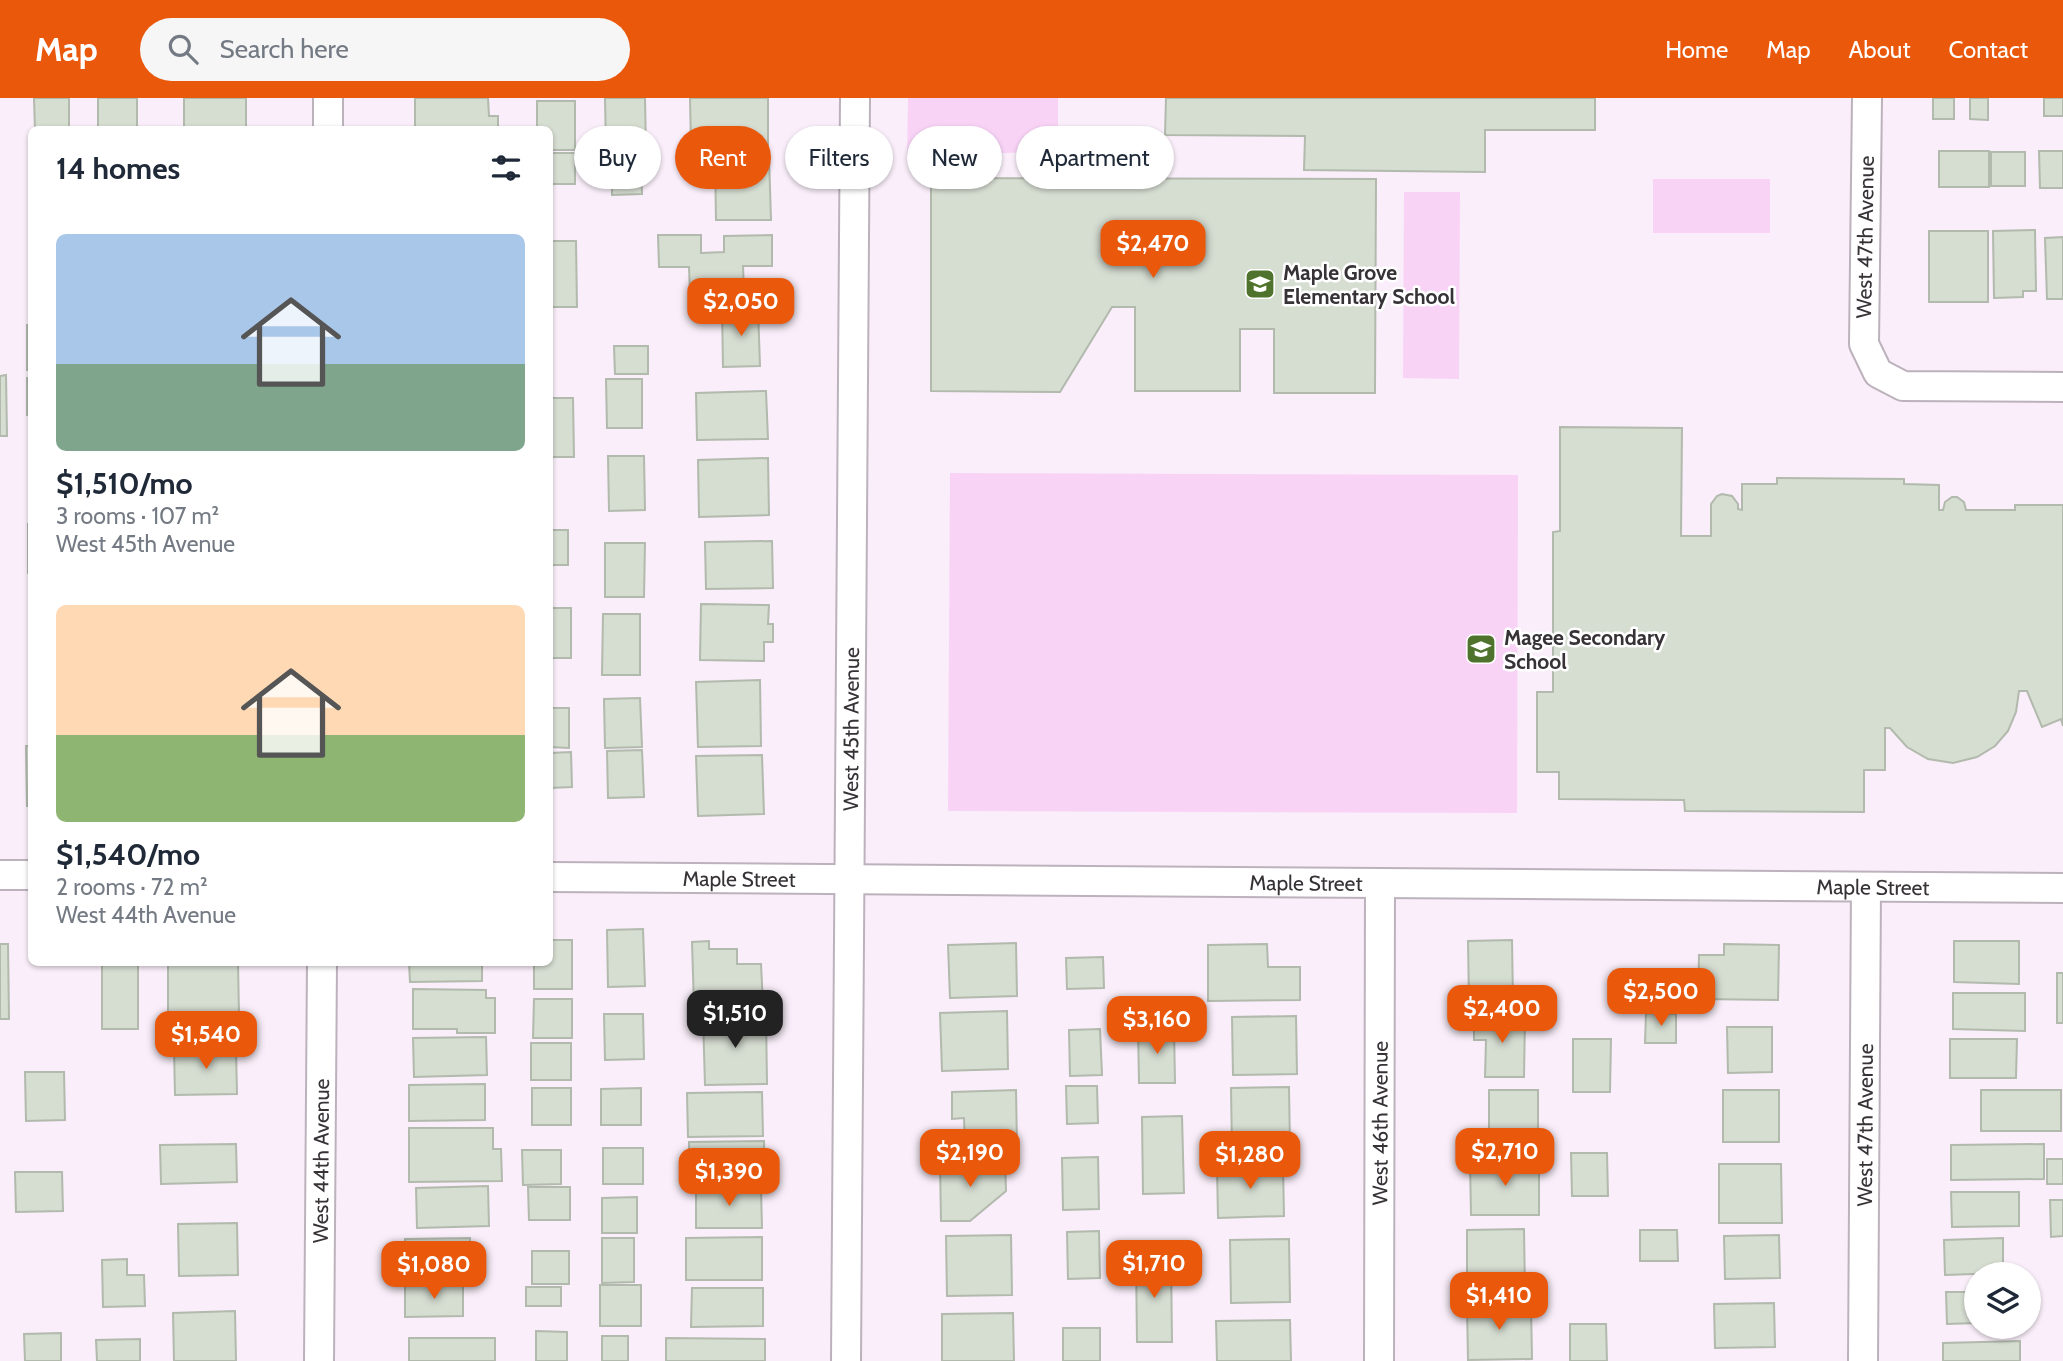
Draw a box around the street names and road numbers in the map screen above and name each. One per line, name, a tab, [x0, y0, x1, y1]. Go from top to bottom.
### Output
street label: West 47th Avenue	[1851, 155, 1879, 319]
street label: West 45th Avenue	[837, 647, 864, 811]
street label: Maple Street	[682, 865, 796, 891]
street label: Maple Street	[1249, 870, 1363, 895]
street label: Maple Street	[1816, 874, 1930, 900]
street label: West 46th Avenue	[1367, 1041, 1392, 1205]
street label: West 47th Avenue	[1851, 1043, 1878, 1207]
street label: West 44th Avenue	[307, 1078, 334, 1243]

